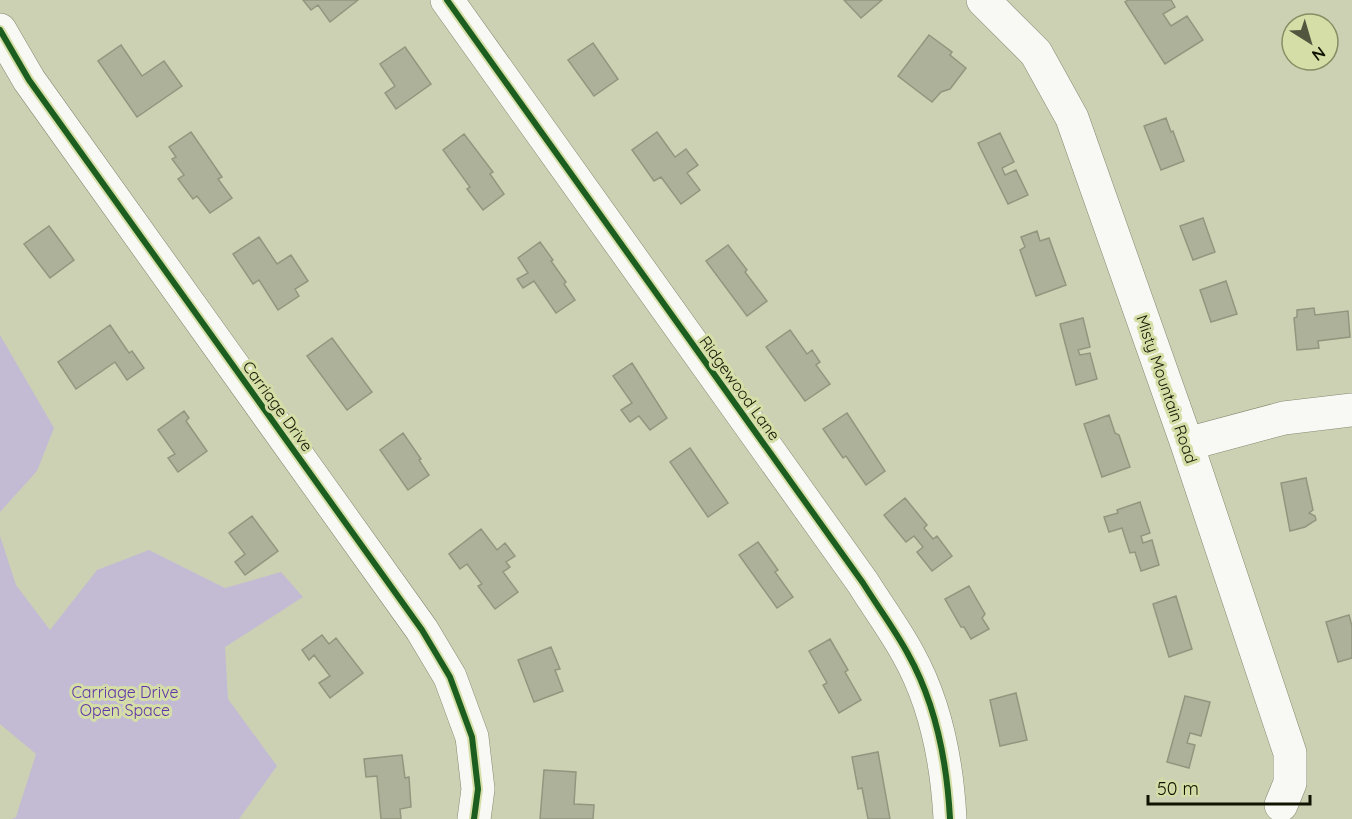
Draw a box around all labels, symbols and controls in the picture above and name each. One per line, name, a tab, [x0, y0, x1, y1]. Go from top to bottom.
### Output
north arrow	[1280, 12, 1340, 72]
text: N	[1308, 42, 1330, 66]
street label: Misty Mountain Road	[1132, 312, 1202, 466]
street label: Ridgewood Lane	[695, 332, 785, 444]
street label: Carriage Drive	[238, 357, 318, 455]
park label: Carriage Drive Open Space	[71, 682, 179, 720]
scale bar	[1148, 768, 1310, 806]
text: 50 m	[1157, 777, 1199, 800]

